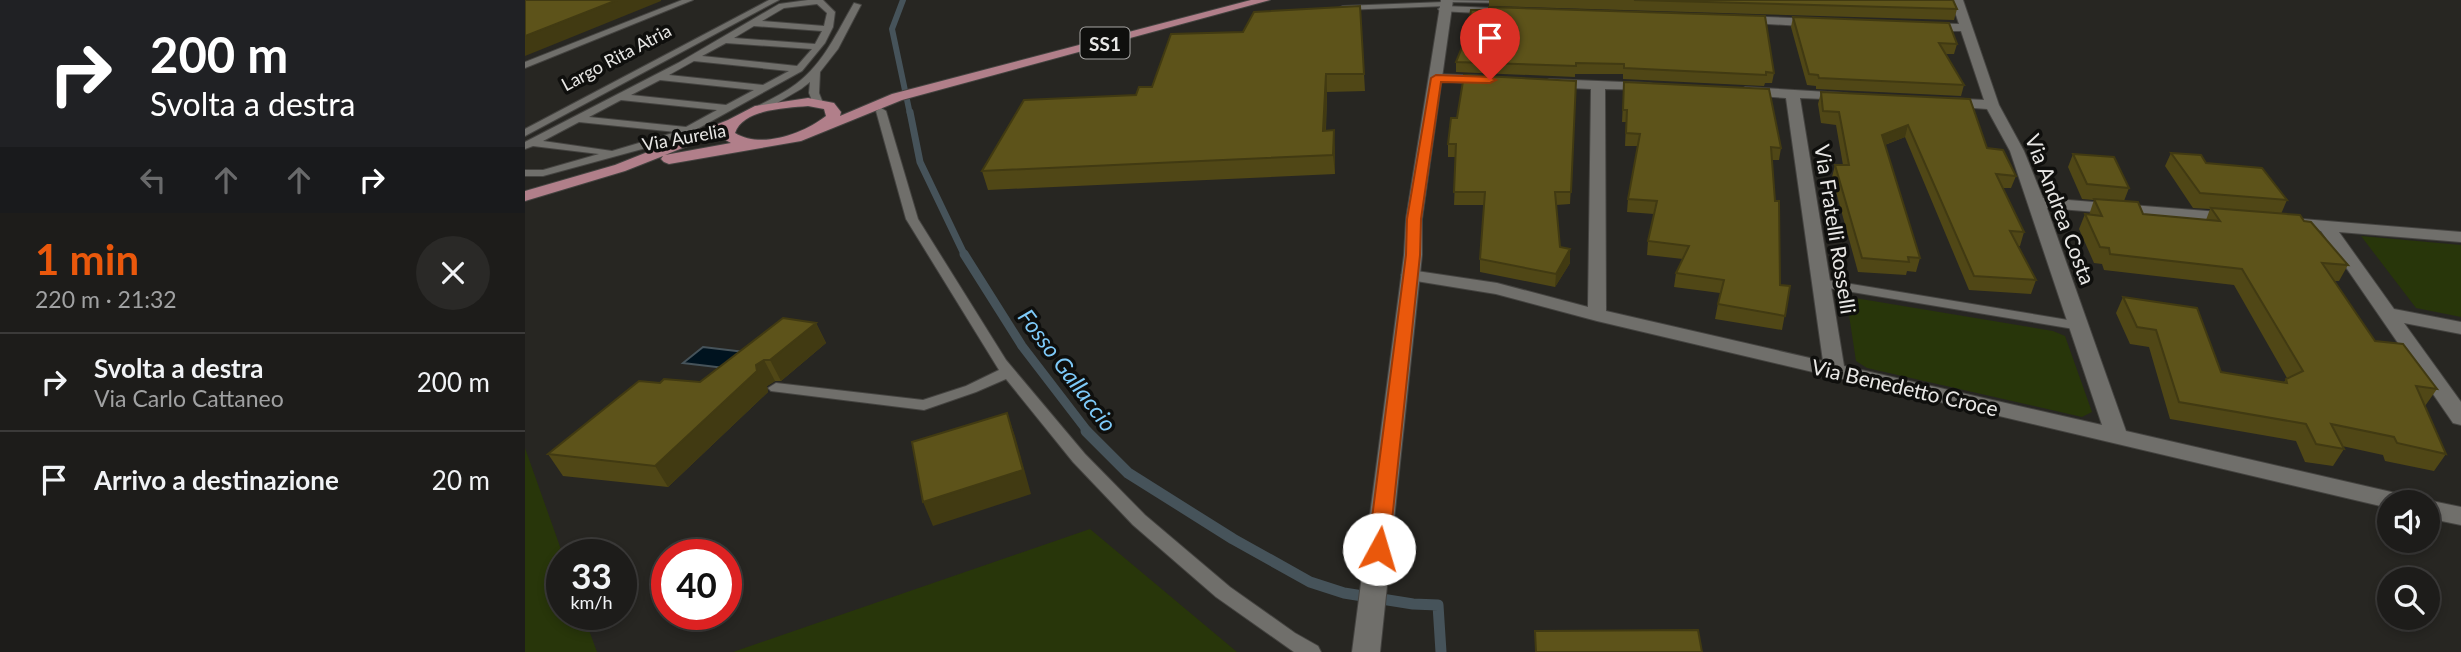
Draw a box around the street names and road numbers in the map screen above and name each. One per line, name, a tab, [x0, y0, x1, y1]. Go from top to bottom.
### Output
street label: Largo Rita Atria	[557, 19, 675, 95]
road number: SS1	[1081, 28, 1129, 58]
street label: Via Aurelia	[640, 119, 728, 155]
street label: Via Andrea Costa	[2021, 130, 2101, 288]
street label: Via Fratelli Rosselli	[1810, 142, 1862, 316]
street label: Via Benedetto Croce	[1809, 353, 2001, 421]

